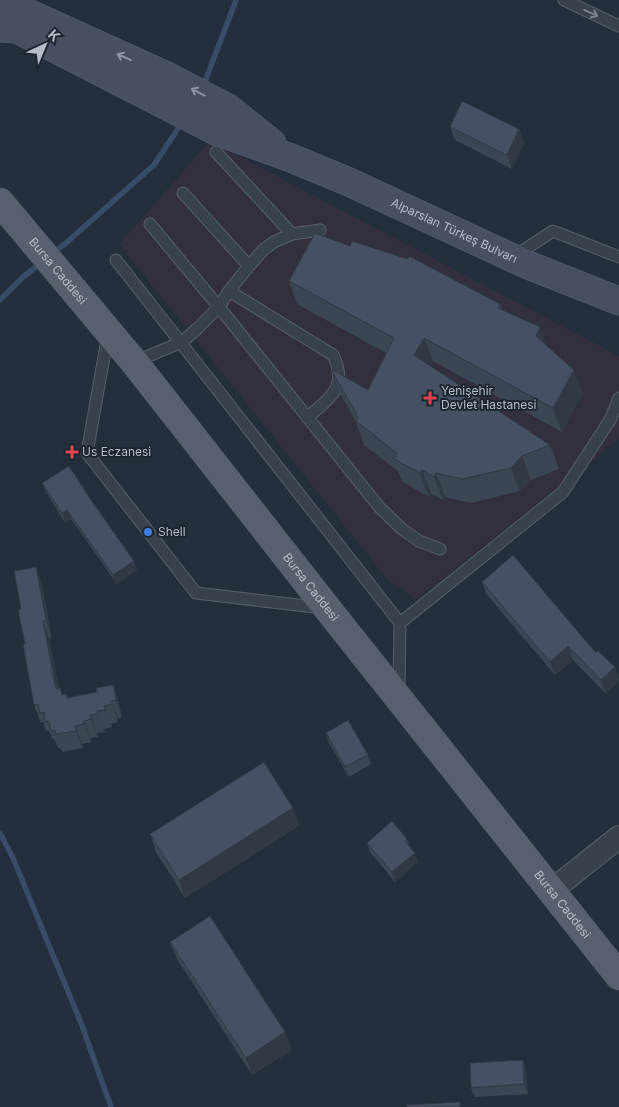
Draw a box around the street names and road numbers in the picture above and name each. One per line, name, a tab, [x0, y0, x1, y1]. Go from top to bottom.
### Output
street label: Alparslan Türkeş Bulvarı	[389, 195, 520, 266]
street label: Bursa Caddesi	[26, 234, 90, 307]
street label: Bursa Caddesi	[280, 550, 343, 624]
street label: Bursa Caddesi	[531, 867, 594, 941]

